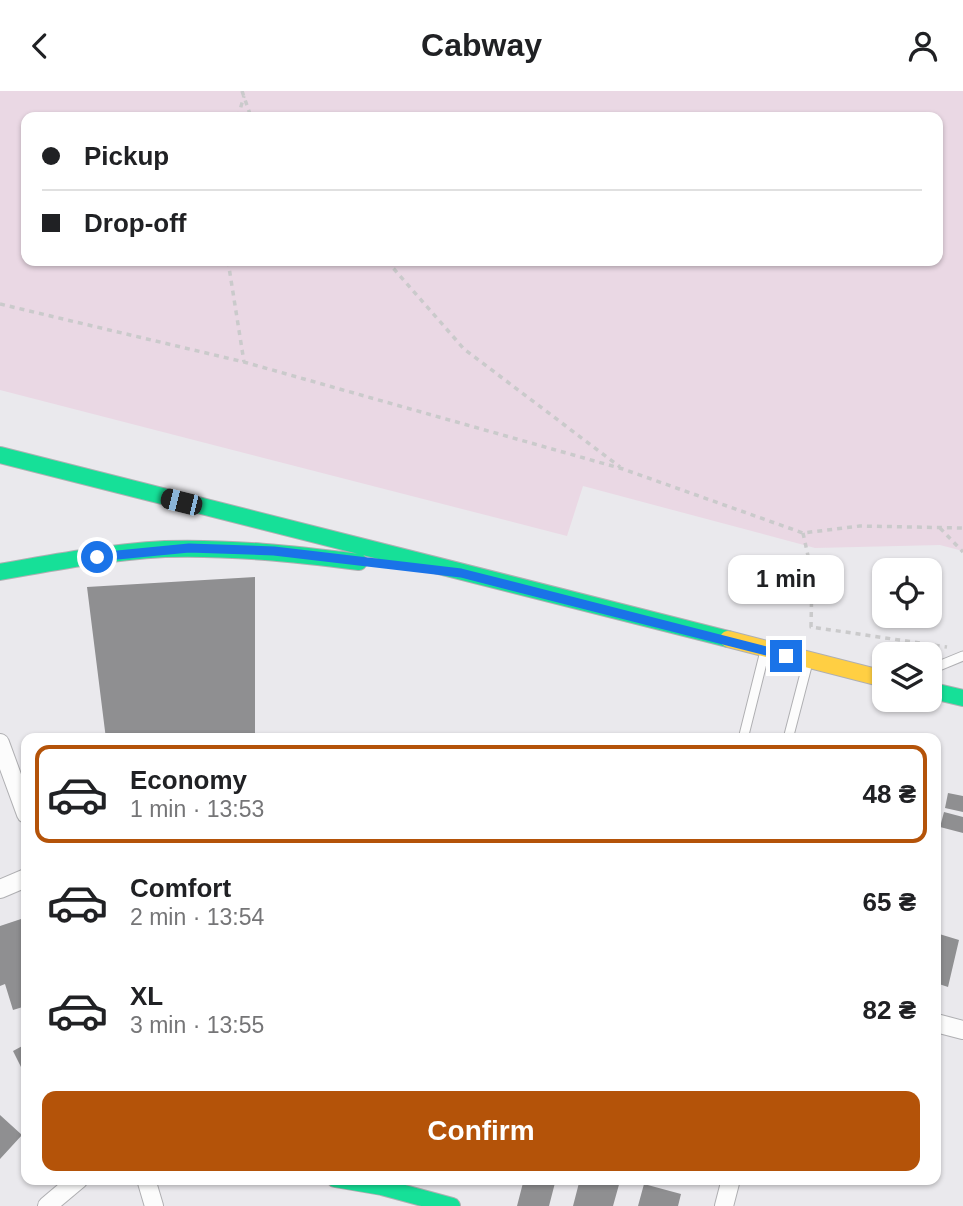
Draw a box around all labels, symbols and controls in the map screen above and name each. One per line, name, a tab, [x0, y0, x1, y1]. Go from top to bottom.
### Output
icon: back	[21, 27, 59, 65]
text: Cabway	[421, 27, 542, 63]
icon: person	[904, 27, 942, 65]
text: Pickup	[84, 141, 169, 171]
text: Drop-off	[84, 208, 187, 238]
car	[159, 487, 204, 517]
route start	[81, 541, 113, 573]
callout: 1 min	[728, 554, 844, 603]
map controls	[872, 558, 942, 712]
button: locate	[872, 558, 942, 628]
text: 1 min	[756, 566, 816, 592]
route end	[770, 640, 802, 672]
button: layers	[872, 642, 942, 712]
icon: car	[46, 763, 109, 826]
text: Economy	[130, 765, 247, 795]
text: 48 ₴	[863, 779, 916, 809]
text: 1 min · 13:53	[130, 796, 264, 822]
icon: car	[46, 871, 109, 934]
text: Comfort	[130, 873, 231, 903]
text: 65 ₴	[863, 887, 916, 917]
text: 2 min · 13:54	[130, 904, 264, 930]
icon: car	[46, 979, 109, 1042]
text: XL	[130, 981, 163, 1011]
text: 82 ₴	[863, 995, 916, 1025]
text: 3 min · 13:55	[130, 1012, 264, 1038]
button: Confirm	[42, 1091, 920, 1171]

